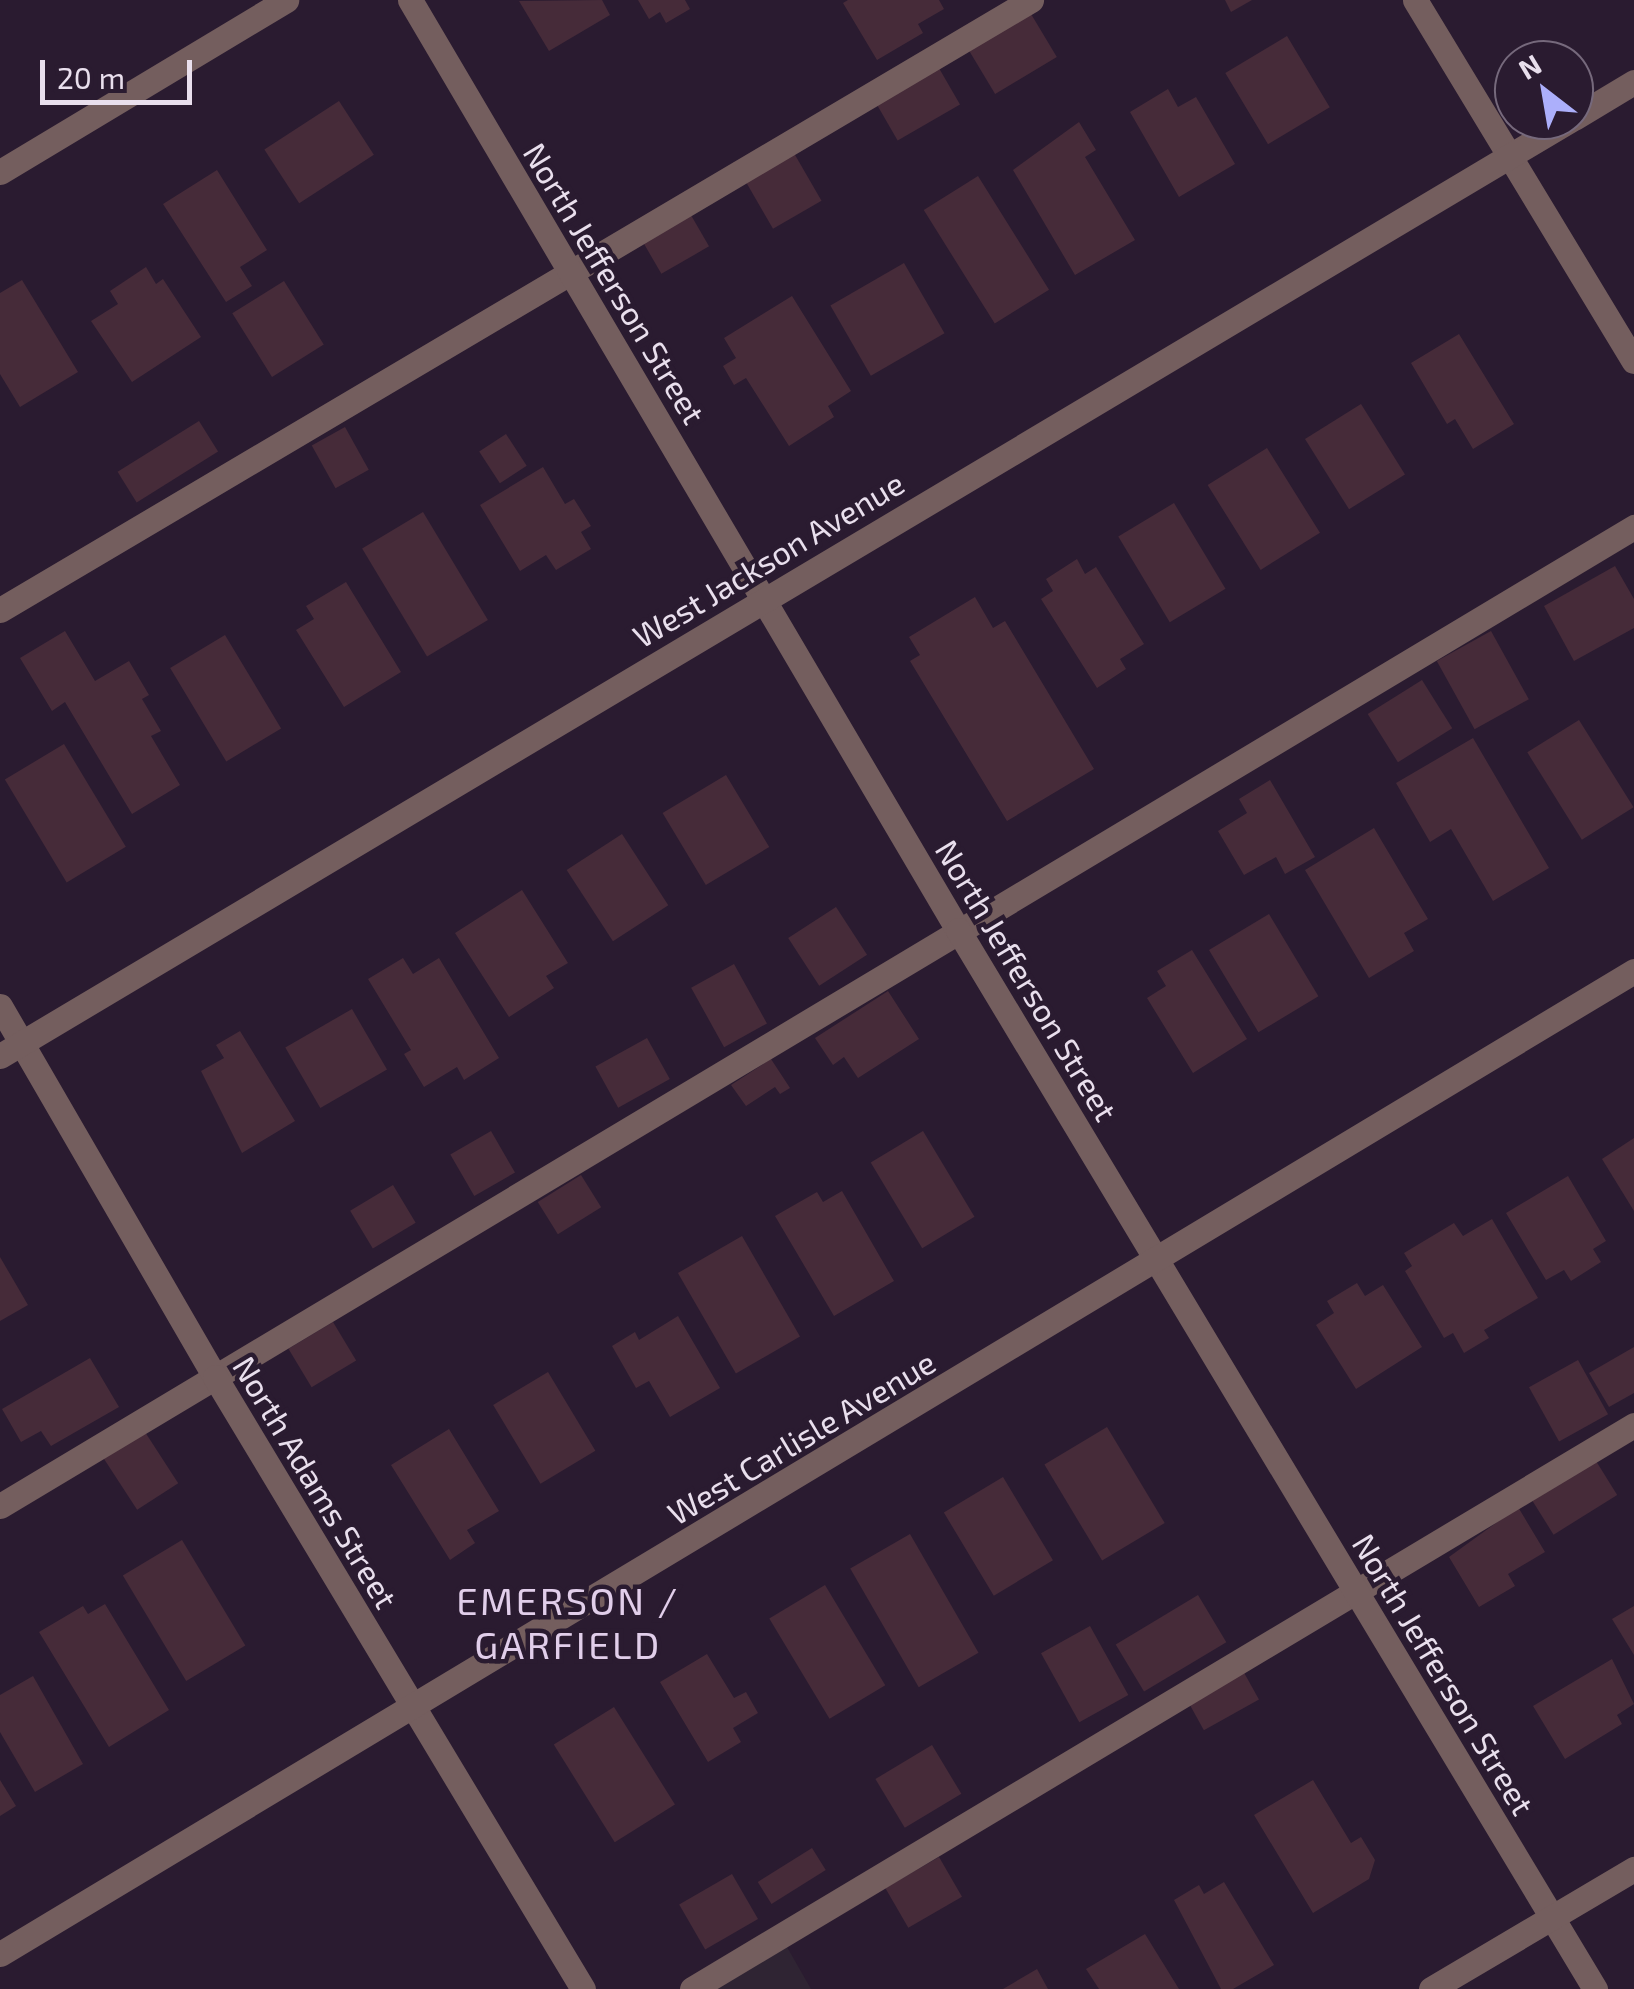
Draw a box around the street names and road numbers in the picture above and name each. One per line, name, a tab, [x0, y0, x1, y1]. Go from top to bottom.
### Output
street label: North Jefferson Street	[516, 135, 714, 431]
street label: West Jackson Avenue	[625, 463, 911, 655]
street label: North Jefferson Street	[928, 832, 1126, 1128]
street label: West Carlisle Avenue	[660, 1342, 942, 1532]
street label: North Adams Street	[225, 1349, 407, 1615]
street label: North Jefferson Street	[1345, 1526, 1543, 1822]

